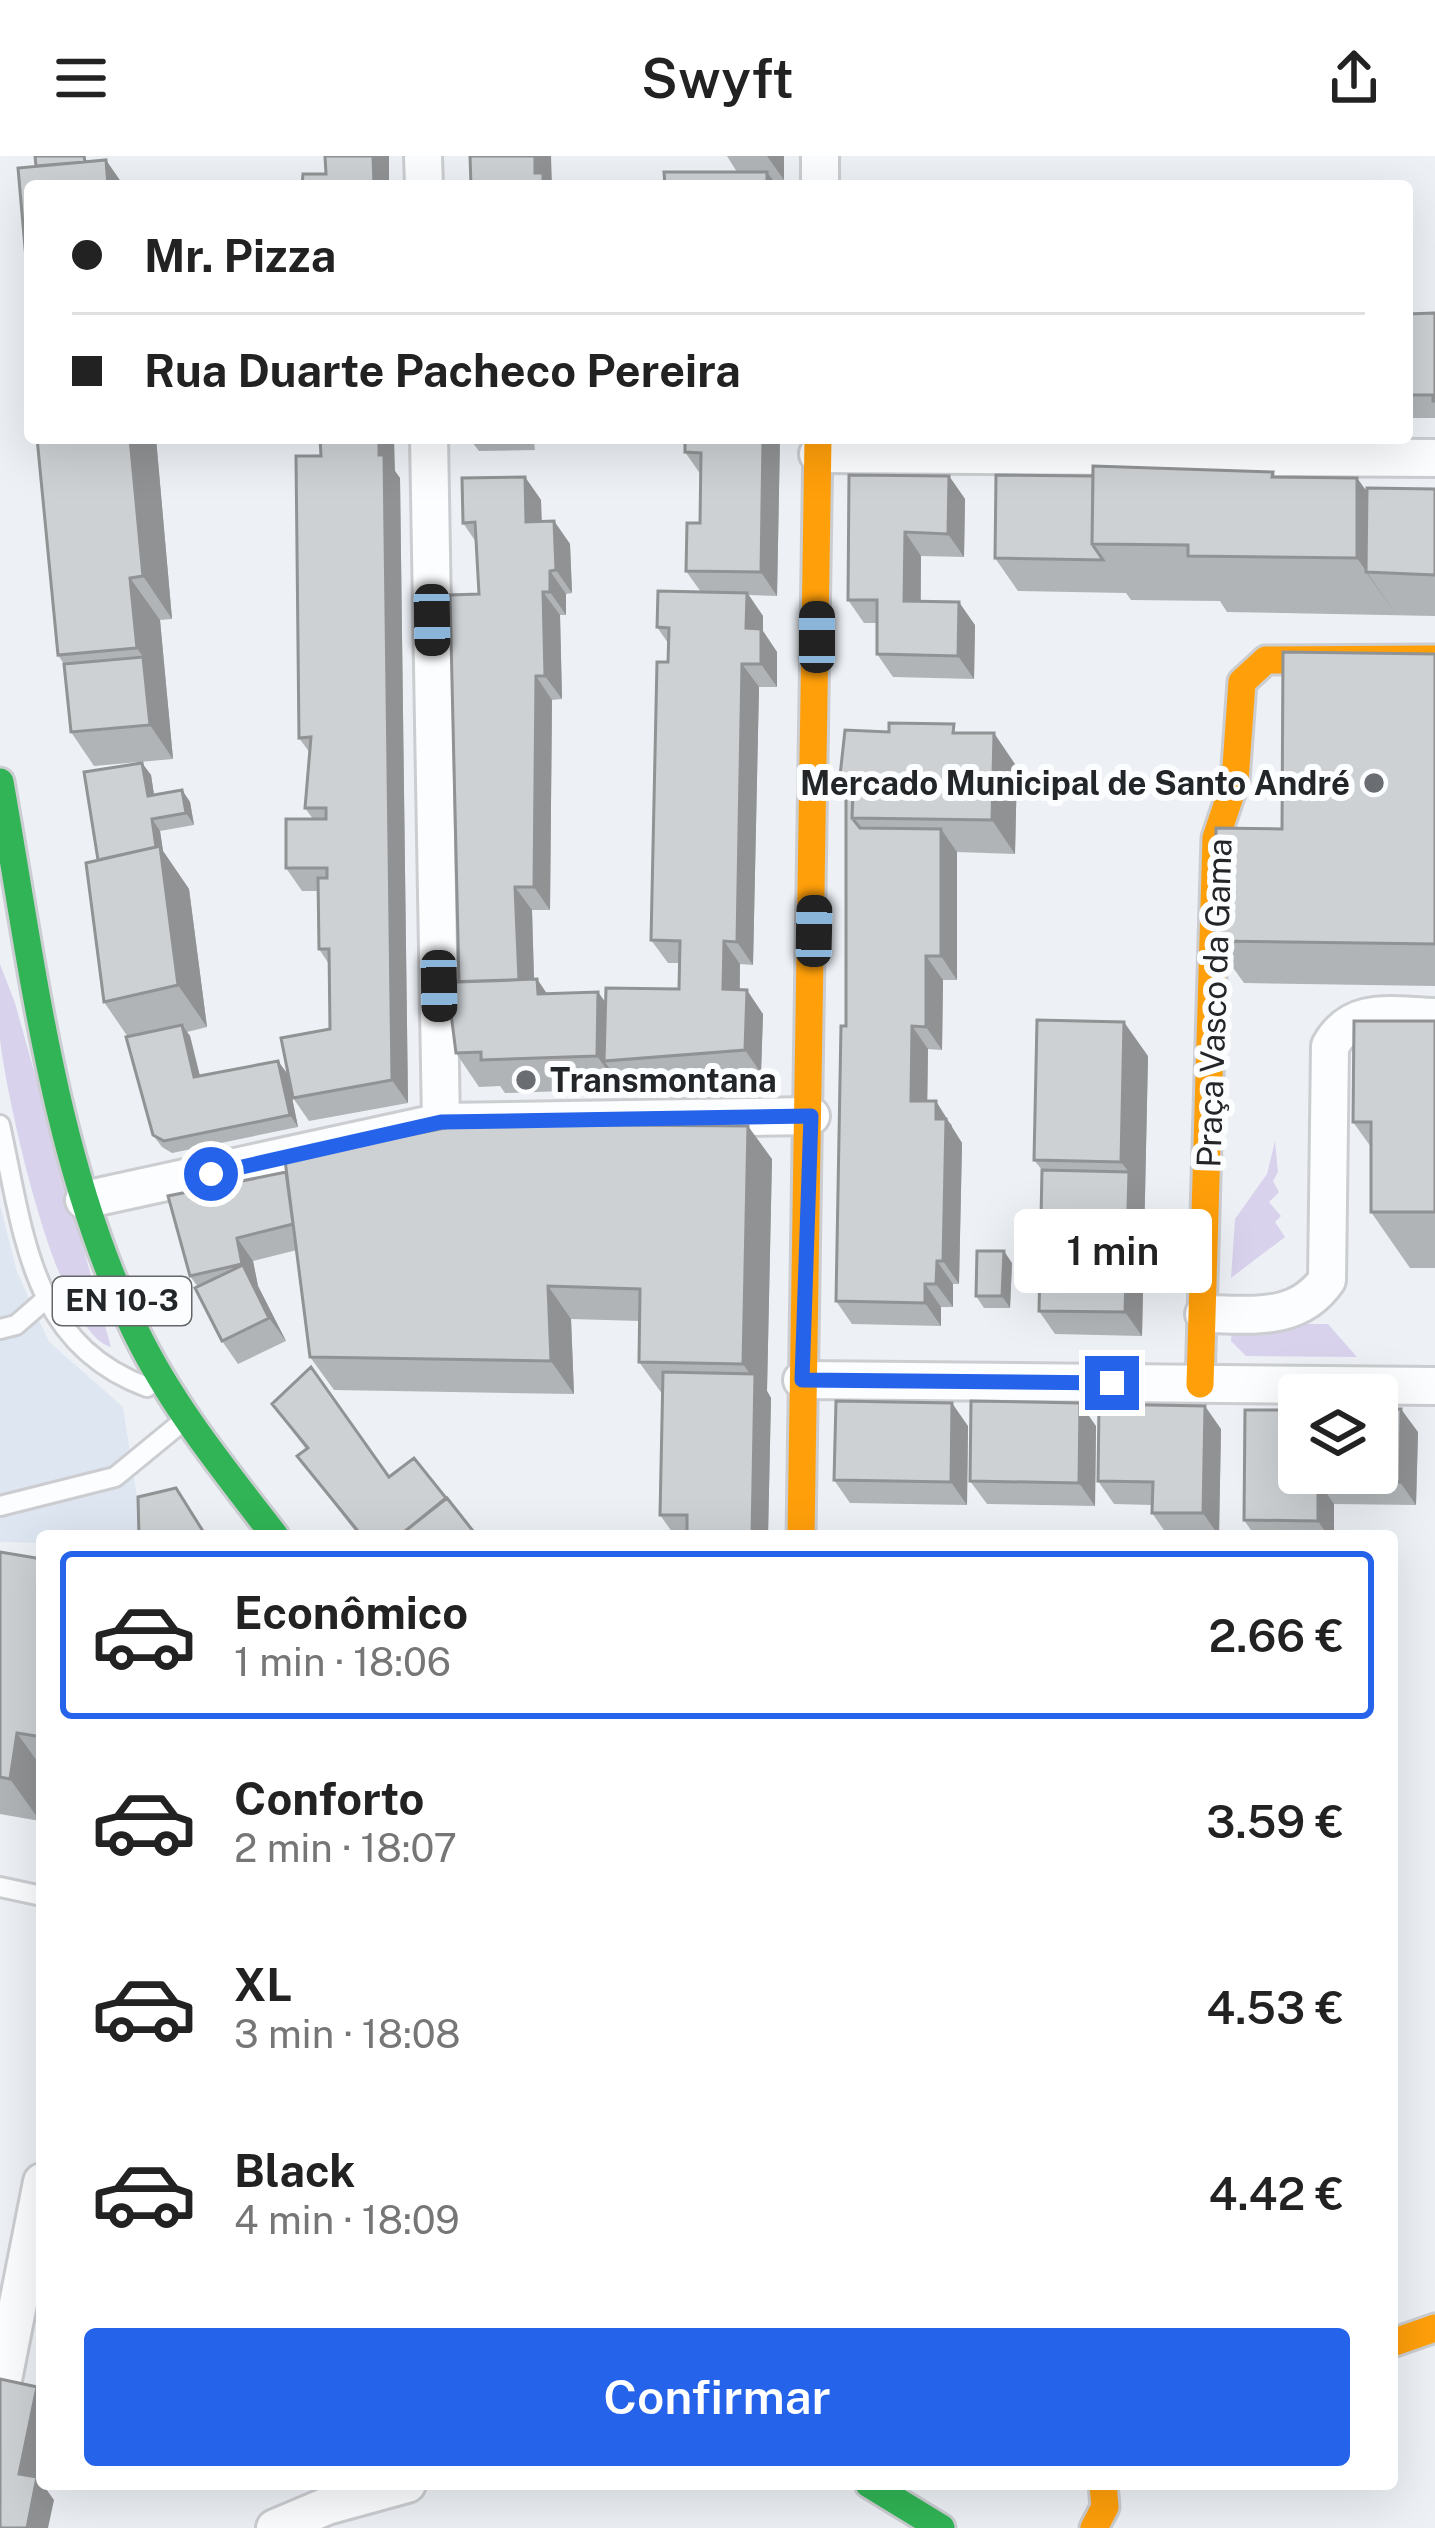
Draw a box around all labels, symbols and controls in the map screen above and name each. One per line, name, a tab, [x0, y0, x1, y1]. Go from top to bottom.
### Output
icon: menu	[48, 45, 114, 111]
icon: share	[1321, 45, 1387, 111]
text: Swyft	[641, 47, 794, 110]
text: Mr. Pizza	[144, 229, 336, 282]
text: Rua Duarte Pacheco Pereira	[144, 344, 741, 397]
car	[413, 584, 451, 656]
car	[799, 601, 835, 673]
place label: Mercado Municipal de Santo André	[800, 764, 1350, 802]
marker: Mercado Municipal de Santo André	[1361, 770, 1387, 796]
street label: Praça Vasco da Gama	[1189, 838, 1239, 1168]
car	[795, 895, 833, 967]
car	[420, 950, 458, 1022]
place label: Transmontana	[550, 1061, 777, 1099]
marker: Transmontana	[513, 1067, 539, 1093]
route start	[184, 1147, 238, 1201]
callout: 1 min	[1013, 1209, 1211, 1293]
text: 1 min	[1067, 1228, 1159, 1274]
road number: EN 10-3	[53, 1277, 191, 1325]
route end	[1085, 1356, 1139, 1410]
map controls	[1278, 1374, 1398, 1494]
button: layers	[1278, 1374, 1398, 1494]
icon: car	[90, 1581, 198, 1689]
text: Econômico	[234, 1586, 468, 1639]
text: 2.66 €	[1209, 1609, 1344, 1662]
text: 1 min · 18:06	[234, 1639, 451, 1685]
icon: car	[90, 1767, 198, 1875]
text: Conforto	[234, 1772, 424, 1825]
text: 3.59 €	[1206, 1795, 1344, 1848]
text: 2 min · 18:07	[234, 1825, 457, 1871]
icon: car	[90, 1953, 198, 2061]
text: XL	[234, 1958, 292, 2011]
text: 4.53 €	[1206, 1981, 1344, 2034]
text: 3 min · 18:08	[234, 2011, 461, 2057]
icon: car	[90, 2139, 198, 2247]
text: Black	[234, 2144, 355, 2197]
text: 4.42 €	[1209, 2167, 1344, 2220]
text: 4 min · 18:09	[234, 2197, 460, 2243]
button: Confirmar	[84, 2328, 1350, 2466]

